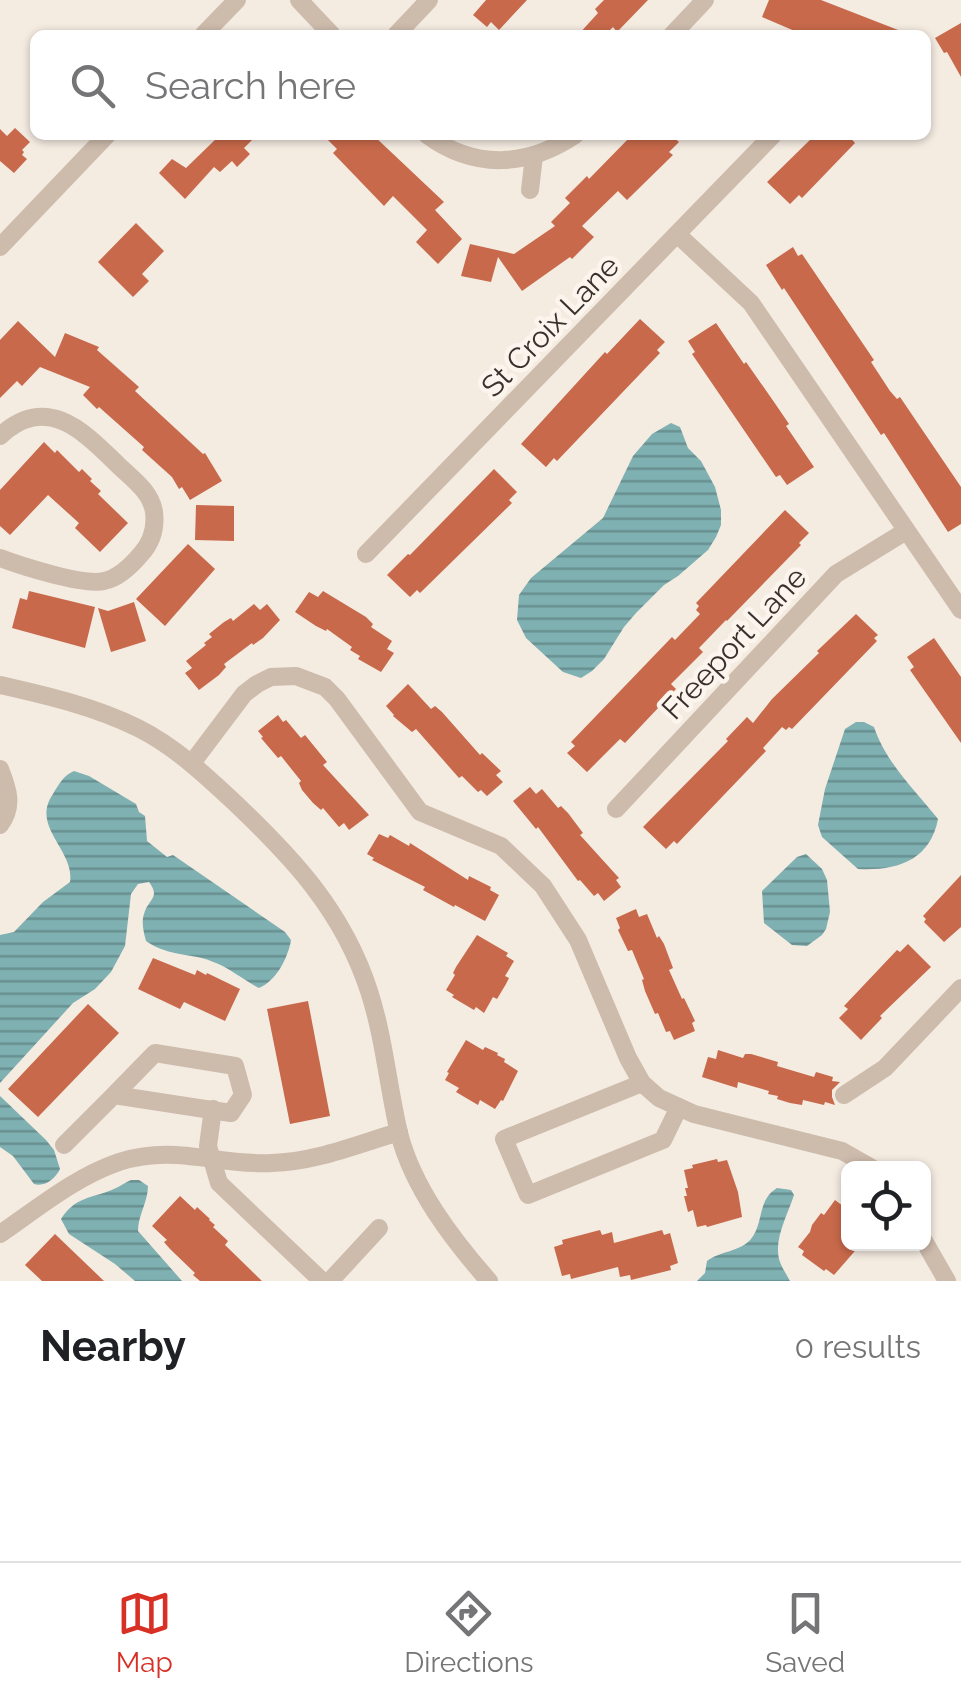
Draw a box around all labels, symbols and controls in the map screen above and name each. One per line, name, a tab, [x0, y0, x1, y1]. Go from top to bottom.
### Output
search box	[30, 30, 931, 140]
icon: search	[65, 58, 120, 113]
text: Search here	[145, 63, 356, 108]
street label: St Croix Lane	[474, 248, 626, 404]
street label: Freeport Lane	[655, 560, 813, 726]
map controls	[841, 1161, 931, 1251]
button: locate	[841, 1161, 931, 1251]
text: Nearby	[40, 1322, 186, 1371]
text: 0 results	[794, 1328, 921, 1365]
tab: Map	[116, 1586, 173, 1679]
tab: Directions	[404, 1586, 534, 1679]
tab: Saved	[765, 1586, 845, 1679]

